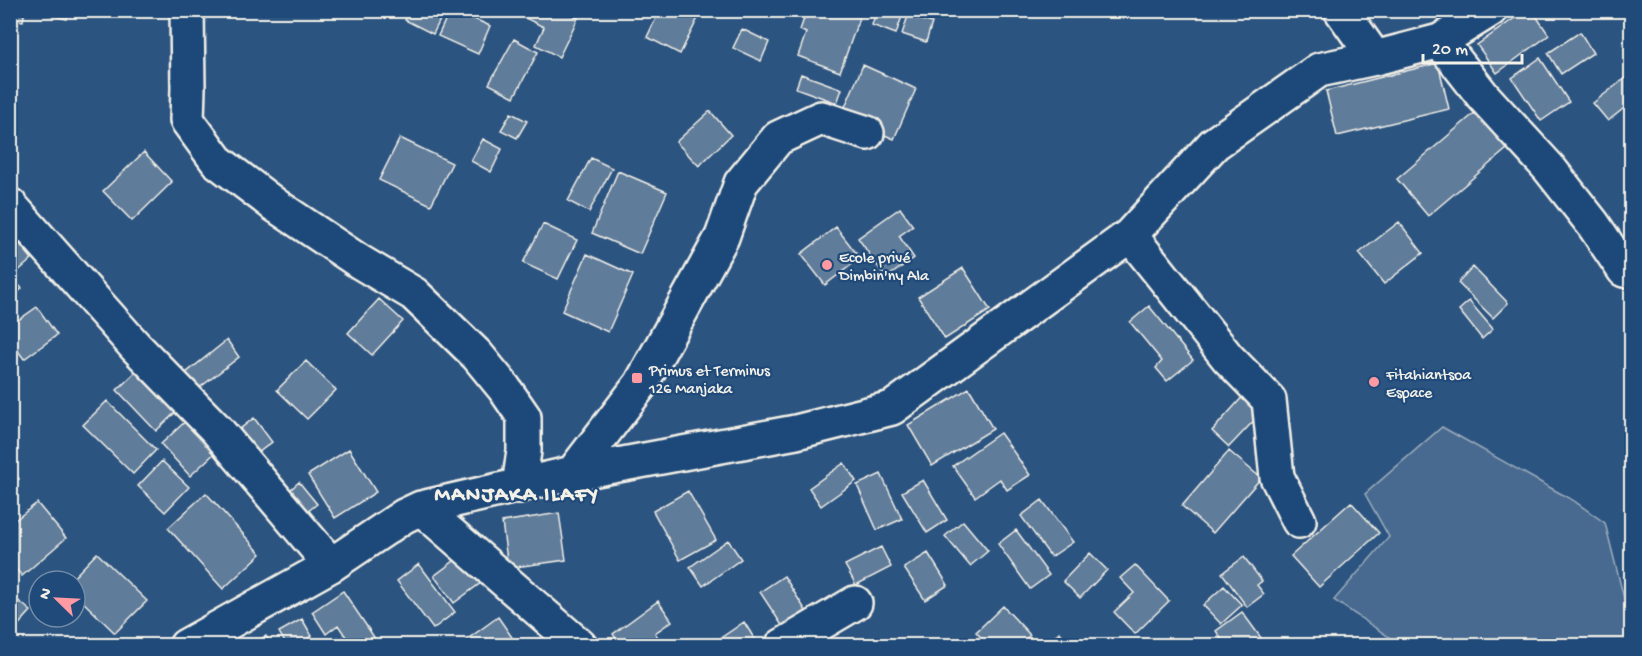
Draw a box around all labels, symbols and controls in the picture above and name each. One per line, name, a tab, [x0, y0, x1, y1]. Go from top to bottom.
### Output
scale bar	[1423, 27, 1522, 65]
text: 20 m	[1432, 40, 1468, 61]
place label: Ecole privé Dimbin'ny Ala	[838, 250, 930, 287]
marker: Ecole privé Dimbin'ny Ala	[820, 258, 834, 272]
place label: Primus et Terminus 126 Manjaka	[648, 363, 771, 400]
place label: Fitahiantsoa Espace	[1385, 367, 1472, 404]
marker: Primus et Terminus 126 Manjaka	[630, 371, 644, 385]
marker: Fitahiantsoa Espace	[1367, 375, 1381, 389]
district label: MANJAKA ILAFY	[435, 483, 599, 509]
north arrow	[27, 569, 87, 629]
text: N	[36, 585, 58, 603]

